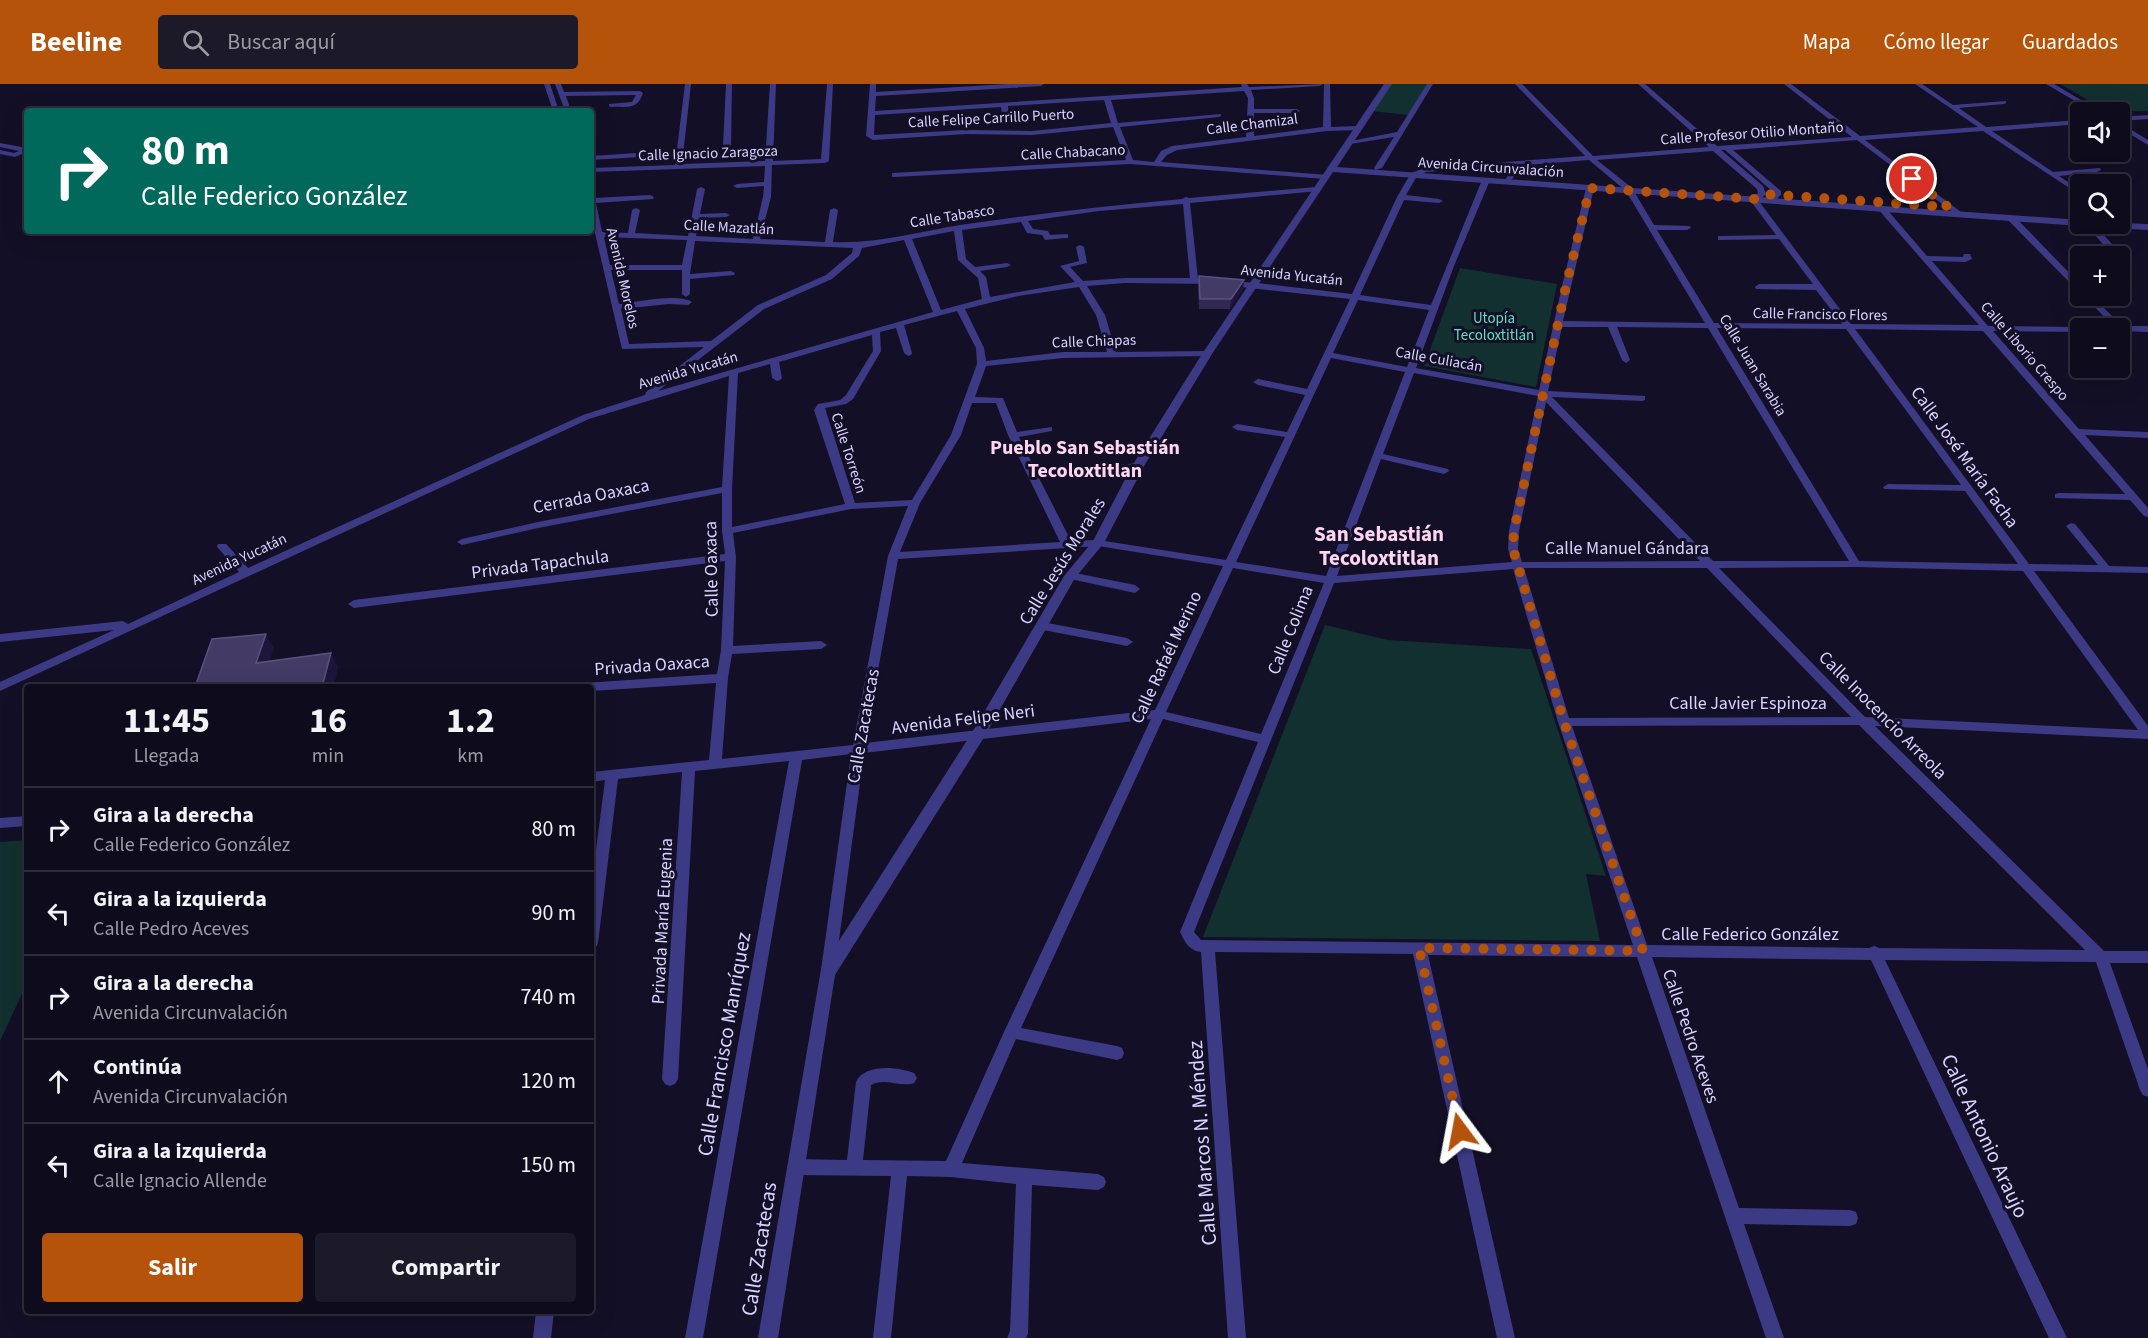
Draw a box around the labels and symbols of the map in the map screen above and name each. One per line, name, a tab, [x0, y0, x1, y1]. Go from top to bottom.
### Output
street label: Calle Felipe Carrillo Puerto	[907, 104, 1075, 133]
street label: Calle Chamizal	[1205, 108, 1299, 141]
street label: Calle Profesor Otilio Montaño	[1660, 117, 1844, 150]
street label: Calle Chabacano	[1020, 139, 1126, 166]
street label: Calle Ignacio Zaragoza	[638, 141, 778, 166]
street label: Avenida Circunvalación	[1417, 152, 1565, 183]
pin	[1886, 153, 1937, 204]
street label: Calle Tabasco	[908, 199, 996, 234]
street label: Calle Mazatlán	[683, 215, 775, 240]
street label: Avenida Morelos	[601, 226, 644, 331]
street label: Avenida Yucatán	[1240, 260, 1344, 291]
street label: Calle Liborio Crespo	[1976, 297, 2074, 406]
street label: Calle Francisco Flores	[1753, 303, 1887, 326]
park label: Utopía Tecoloxtitlán	[1454, 308, 1534, 346]
street label: Calle Juan Sarabia	[1714, 310, 1791, 420]
street label: Calle Chiapas	[1052, 330, 1136, 353]
street label: Calle Culiacán	[1394, 341, 1484, 378]
street label: Avenida Yucatán	[636, 346, 740, 395]
street label: Calle José María Facha	[1905, 381, 2024, 533]
street label: Calle Torreón	[826, 410, 871, 496]
district label: Pueblo San Sebastián Tecoloxtitlan	[990, 434, 1180, 485]
street label: Cerrada Oaxaca	[531, 473, 651, 520]
street label: Calle Jesús Morales	[1013, 493, 1112, 630]
district label: San Sebastián Tecoloxtitlan	[1314, 519, 1444, 573]
street label: Calle Oaxaca	[698, 521, 725, 617]
street label: Avenida Yucatán	[188, 528, 290, 591]
street label: Calle Manuel Gándara	[1545, 536, 1709, 561]
street label: Privada Tapachula	[470, 544, 610, 585]
street label: Calle Colima	[1261, 582, 1320, 678]
street label: Calle Rafaél Merino	[1125, 587, 1208, 728]
street label: Calle Inocencio Arreola	[1813, 646, 1952, 785]
street label: Privada Oaxaca	[593, 649, 711, 682]
street label: Calle Zacatecas	[841, 667, 886, 785]
street label: Calle Javier Espinoza	[1669, 691, 1827, 716]
street label: Avenida Felipe Neri	[890, 698, 1036, 741]
street label: Privada María Eugenia	[646, 837, 679, 1005]
street label: Calle Federico González	[1661, 922, 1839, 947]
street label: Calle Francisco Manríquez	[690, 929, 759, 1158]
street label: Calle Pedro Aceves	[1656, 966, 1725, 1107]
street label: Calle Marcos N. Méndez	[1180, 1039, 1224, 1247]
street label: Calle Antonio Araujo	[1934, 1049, 2036, 1223]
position arrow	[1428, 1099, 1492, 1163]
street label: Calle Zacatecas	[734, 1180, 784, 1318]

